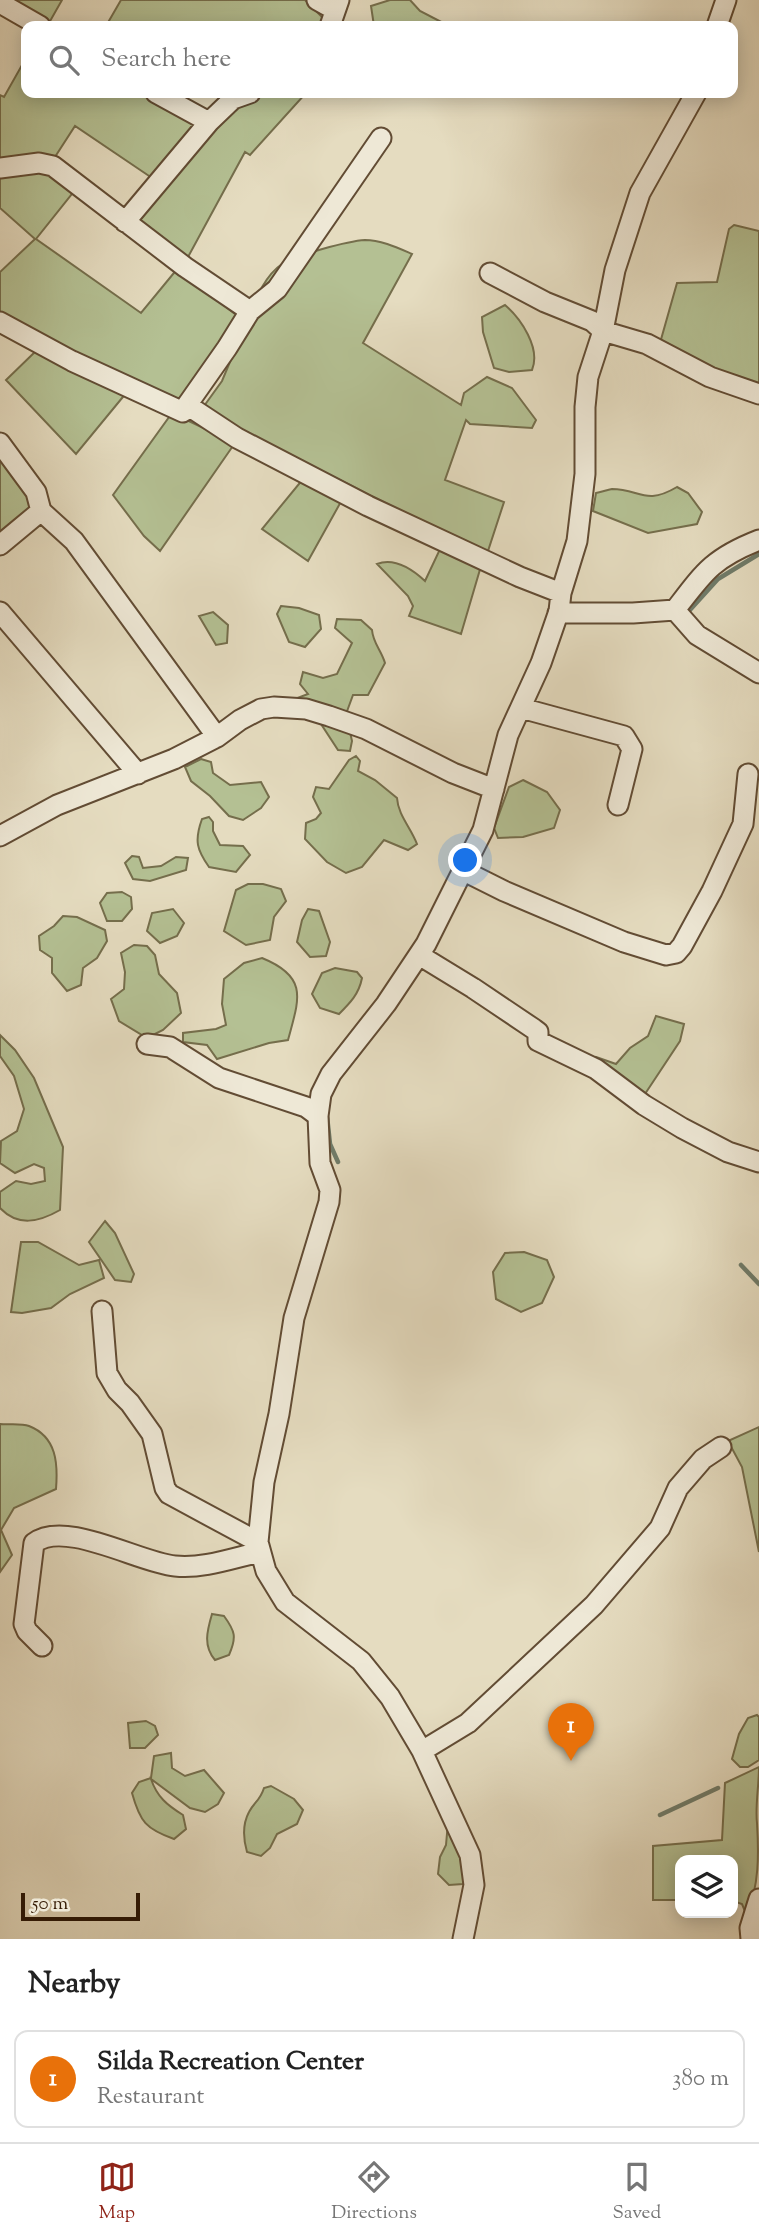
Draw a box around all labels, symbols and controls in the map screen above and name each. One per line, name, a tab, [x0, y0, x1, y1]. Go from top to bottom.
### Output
search box	[21, 21, 738, 98]
icon: search	[45, 41, 83, 79]
text: Search here	[101, 41, 231, 78]
your location	[448, 843, 482, 877]
pin: 1	[548, 1703, 594, 1761]
map controls	[675, 1855, 738, 1918]
button: layers	[675, 1855, 738, 1918]
scale bar	[21, 1890, 140, 1922]
text: 50 m	[32, 1891, 68, 1918]
text: Nearby	[28, 1963, 120, 2006]
text: Silda Recreation Center	[97, 2044, 364, 2081]
text: 1	[49, 2063, 57, 2096]
text: 380 m	[672, 2063, 729, 2096]
text: Restaurant	[97, 2081, 204, 2114]
tab: Map	[98, 2158, 136, 2227]
tab: Directions	[331, 2158, 417, 2227]
tab: Saved	[612, 2158, 661, 2227]

